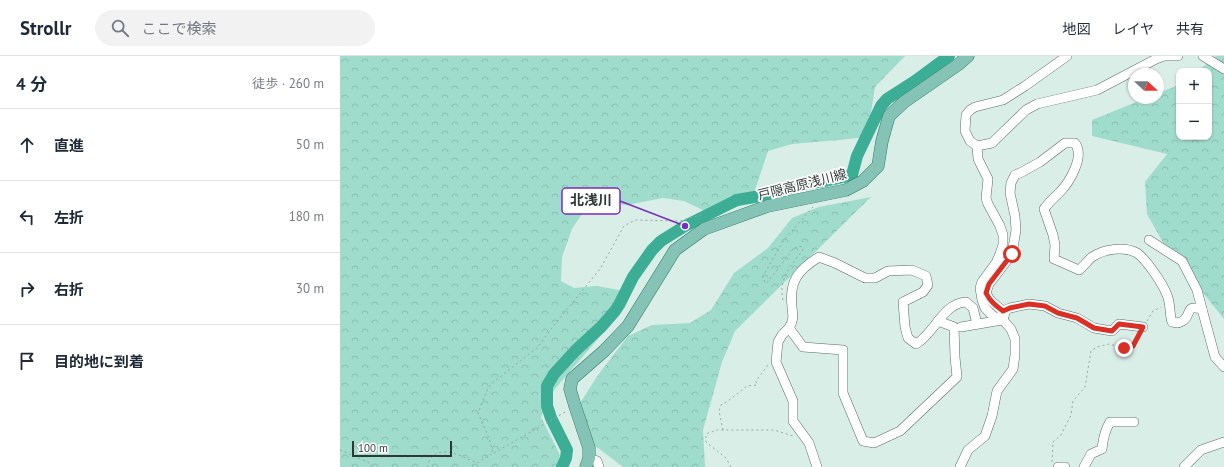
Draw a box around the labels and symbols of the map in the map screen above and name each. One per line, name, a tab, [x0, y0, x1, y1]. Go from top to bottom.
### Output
north arrow	[1128, 68, 1164, 104]
street label: 戸隠高原浅川線	[756, 165, 848, 204]
callout: 北浅川	[562, 188, 620, 214]
text: 北浅川	[570, 191, 612, 209]
route start	[1003, 245, 1021, 263]
route end	[1115, 339, 1133, 357]
scale bar	[352, 439, 452, 458]

